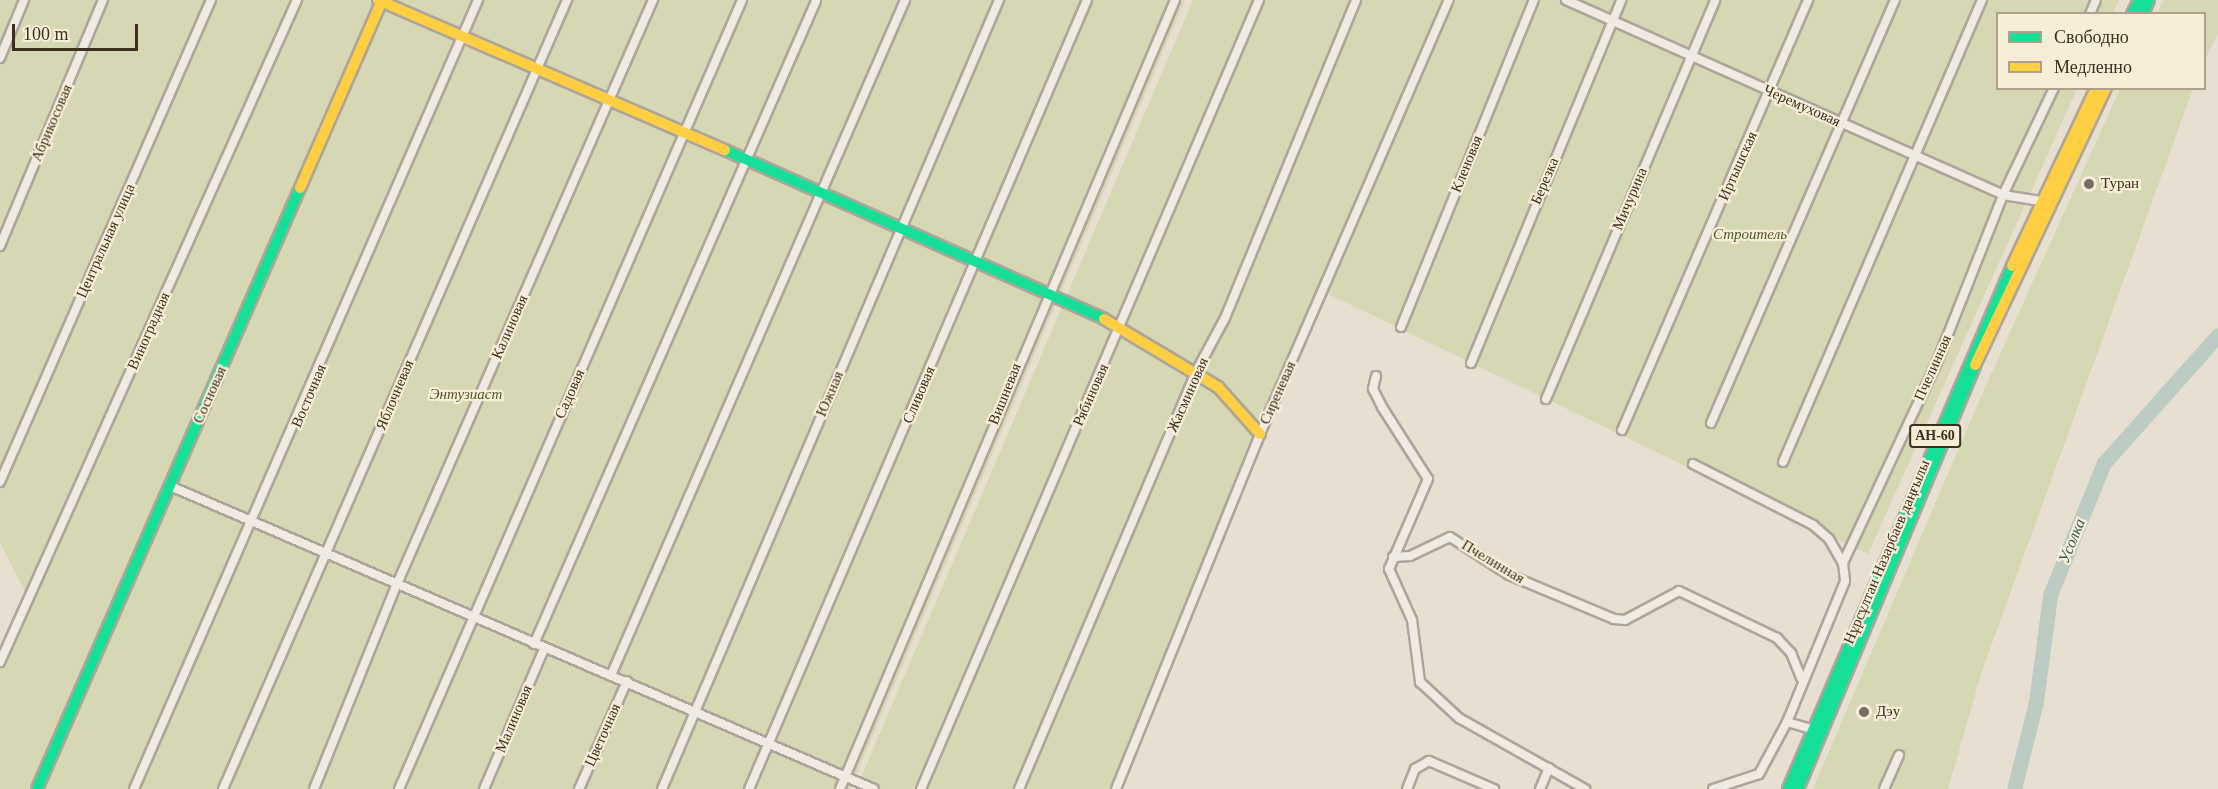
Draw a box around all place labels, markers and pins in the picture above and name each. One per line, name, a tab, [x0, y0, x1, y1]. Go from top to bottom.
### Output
place label: Туран	[2101, 175, 2139, 193]
marker: Туран	[2082, 177, 2096, 191]
place label: Дэу	[1876, 703, 1900, 721]
marker: Дэу	[1857, 705, 1871, 719]

